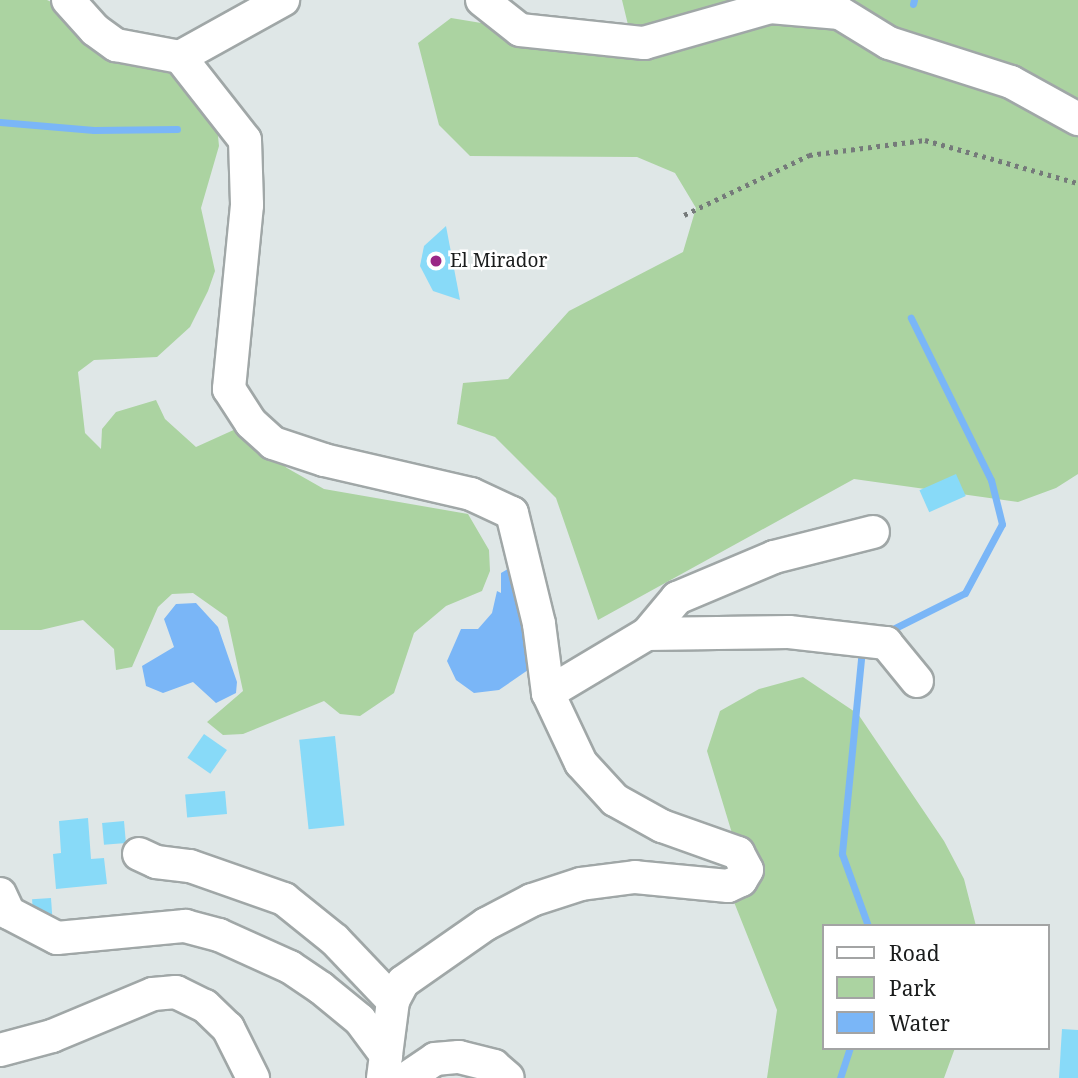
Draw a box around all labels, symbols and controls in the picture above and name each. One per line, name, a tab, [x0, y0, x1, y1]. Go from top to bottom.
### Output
place label: El Mirador	[450, 250, 547, 272]
marker: El Mirador	[428, 253, 444, 269]
legend	[822, 924, 1050, 1050]
text: Road	[889, 939, 940, 967]
text: Park	[889, 974, 936, 1002]
text: Water	[889, 1009, 950, 1037]

